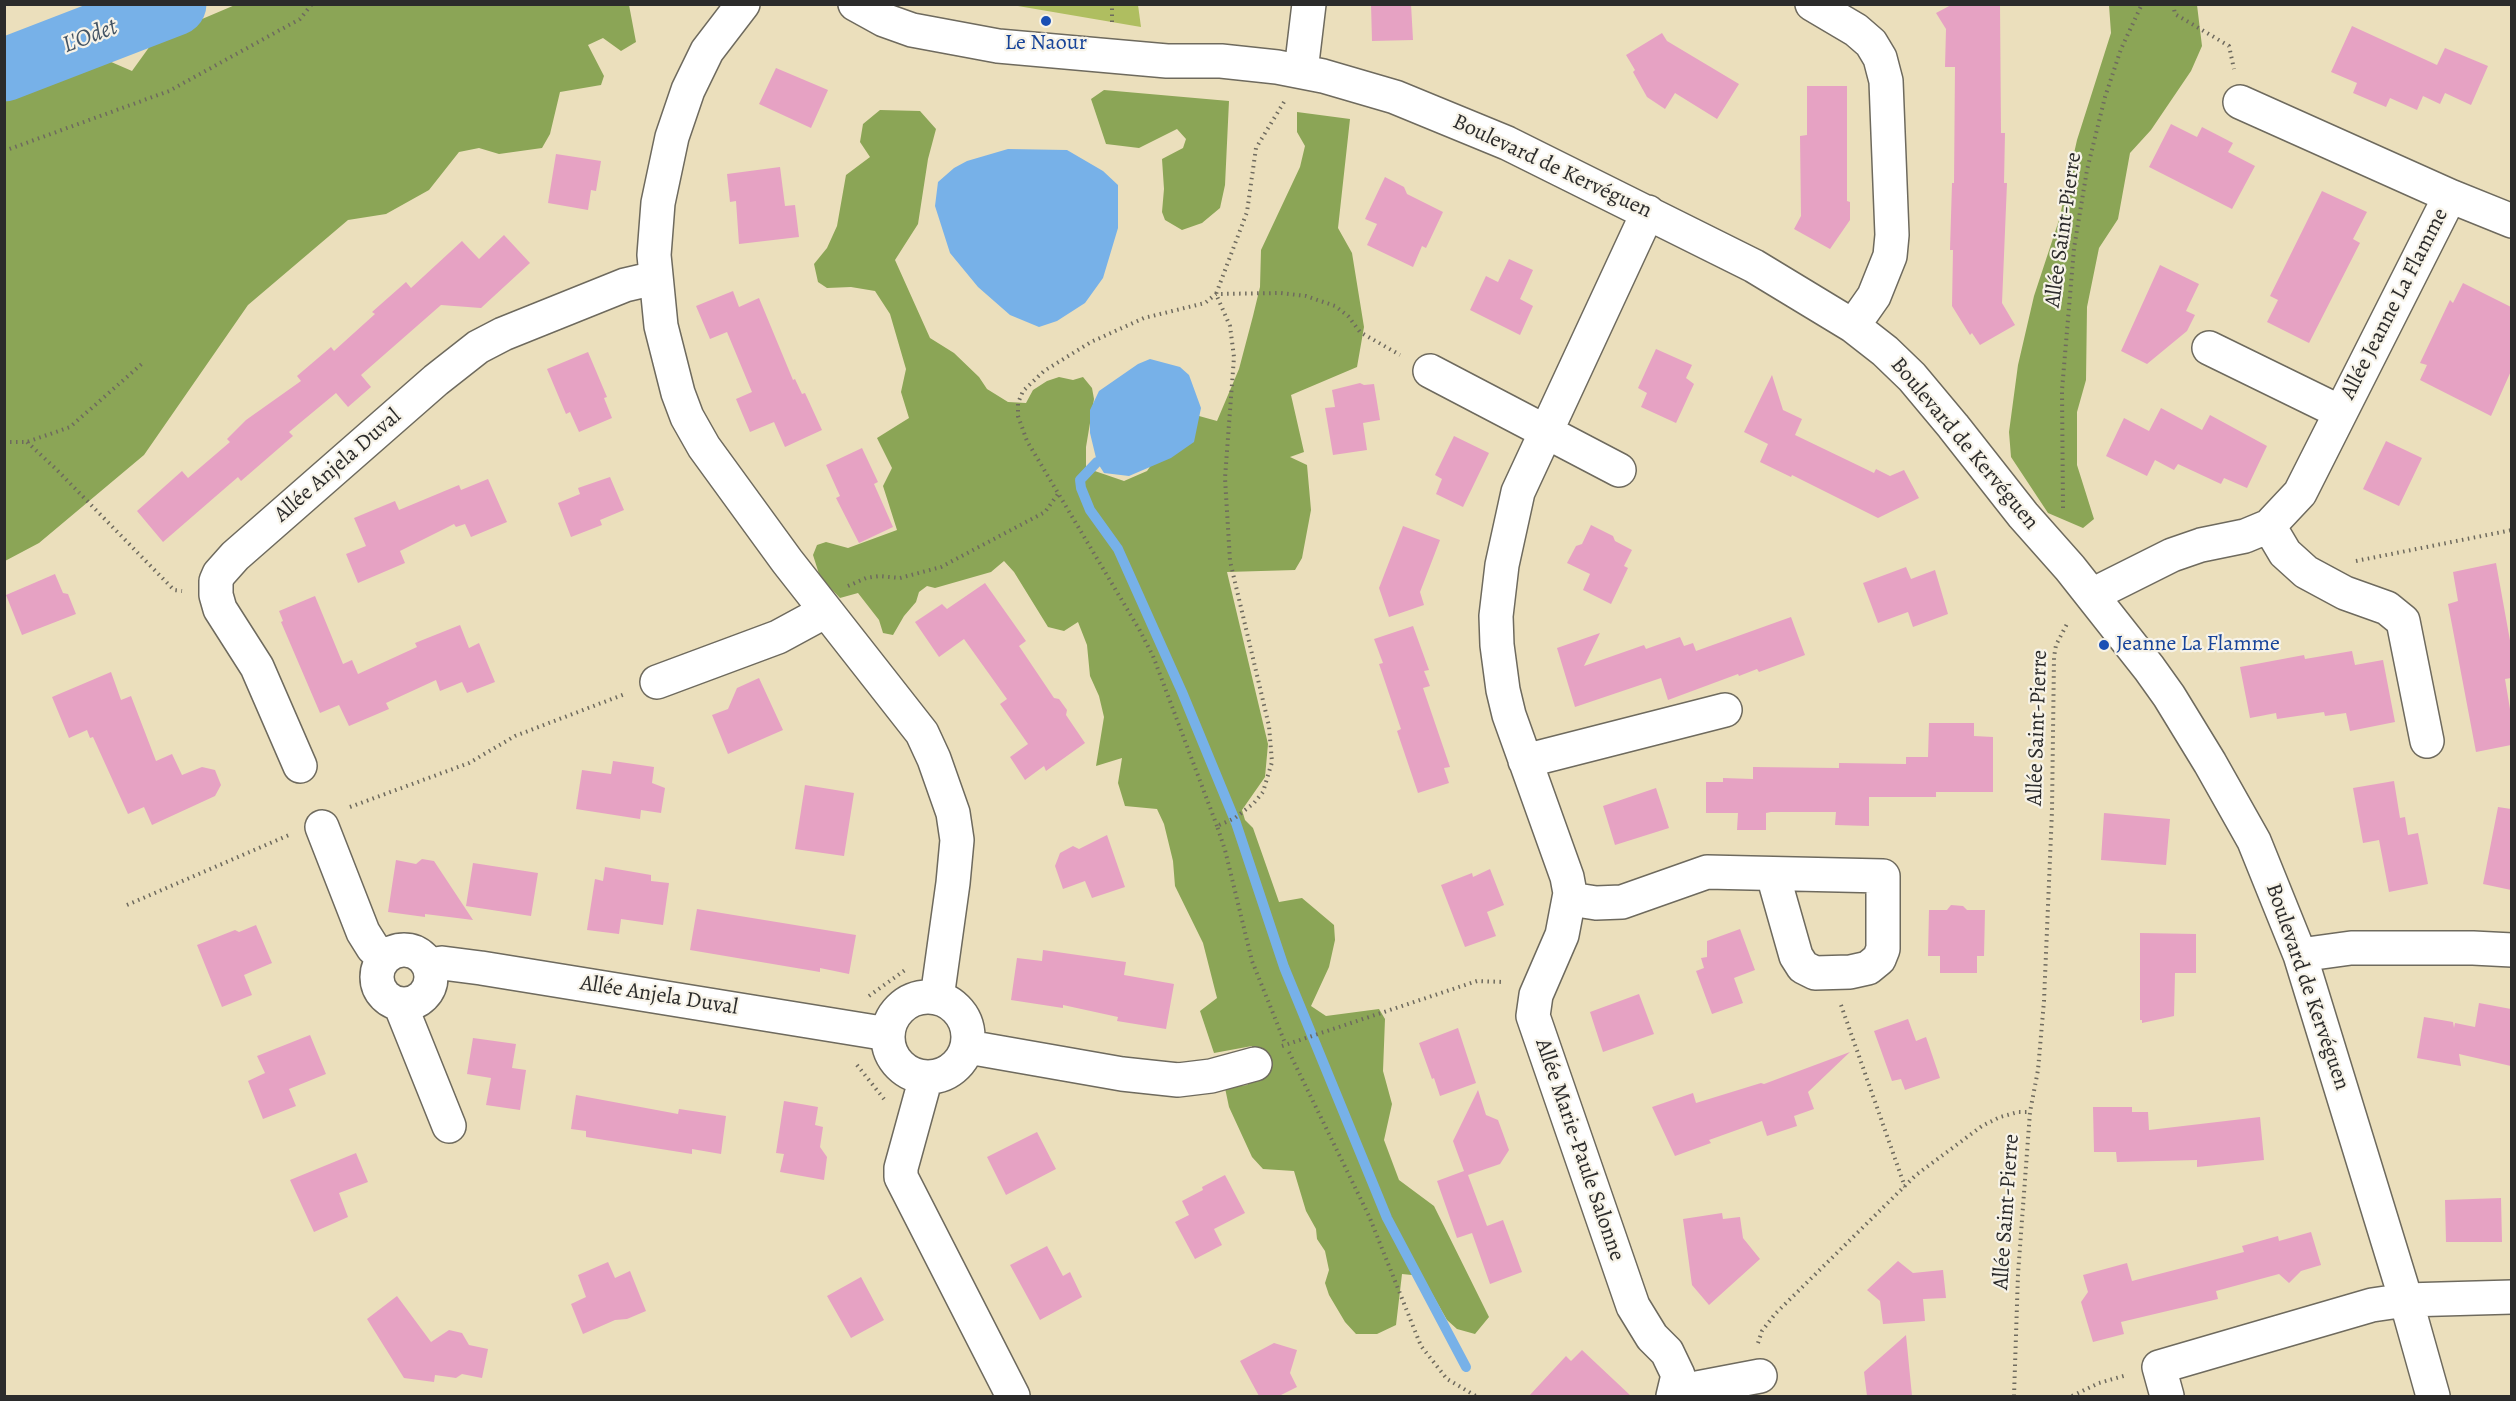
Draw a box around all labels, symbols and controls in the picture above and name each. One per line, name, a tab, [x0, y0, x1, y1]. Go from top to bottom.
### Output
water label: L'Odet	[59, 14, 121, 60]
marker: Le Naour	[1039, 14, 1053, 28]
place label: Le Naour	[1005, 31, 1087, 57]
street label: Boulevard de Kervéguen	[1448, 109, 1656, 225]
street label: Allée Saint-Pierre	[2040, 151, 2088, 309]
street label: Allée Jeanne La Flamme	[2335, 204, 2455, 404]
street label: Boulevard de Kervéguen	[1884, 352, 2044, 536]
street label: Allée Anjela Duval	[269, 404, 407, 528]
place label: Jeanne La Flamme	[2116, 632, 2280, 658]
marker: Jeanne La Flamme	[2097, 638, 2111, 652]
street label: Allée Saint-Pierre	[2022, 649, 2054, 807]
street label: Boulevard de Kervéguen	[2259, 880, 2355, 1094]
street label: Allée Anjela Duval	[578, 970, 740, 1022]
street label: Allée Marie-Paule Salonne	[1529, 1035, 1629, 1265]
street label: Allée Saint-Pierre	[1988, 1133, 2026, 1291]

